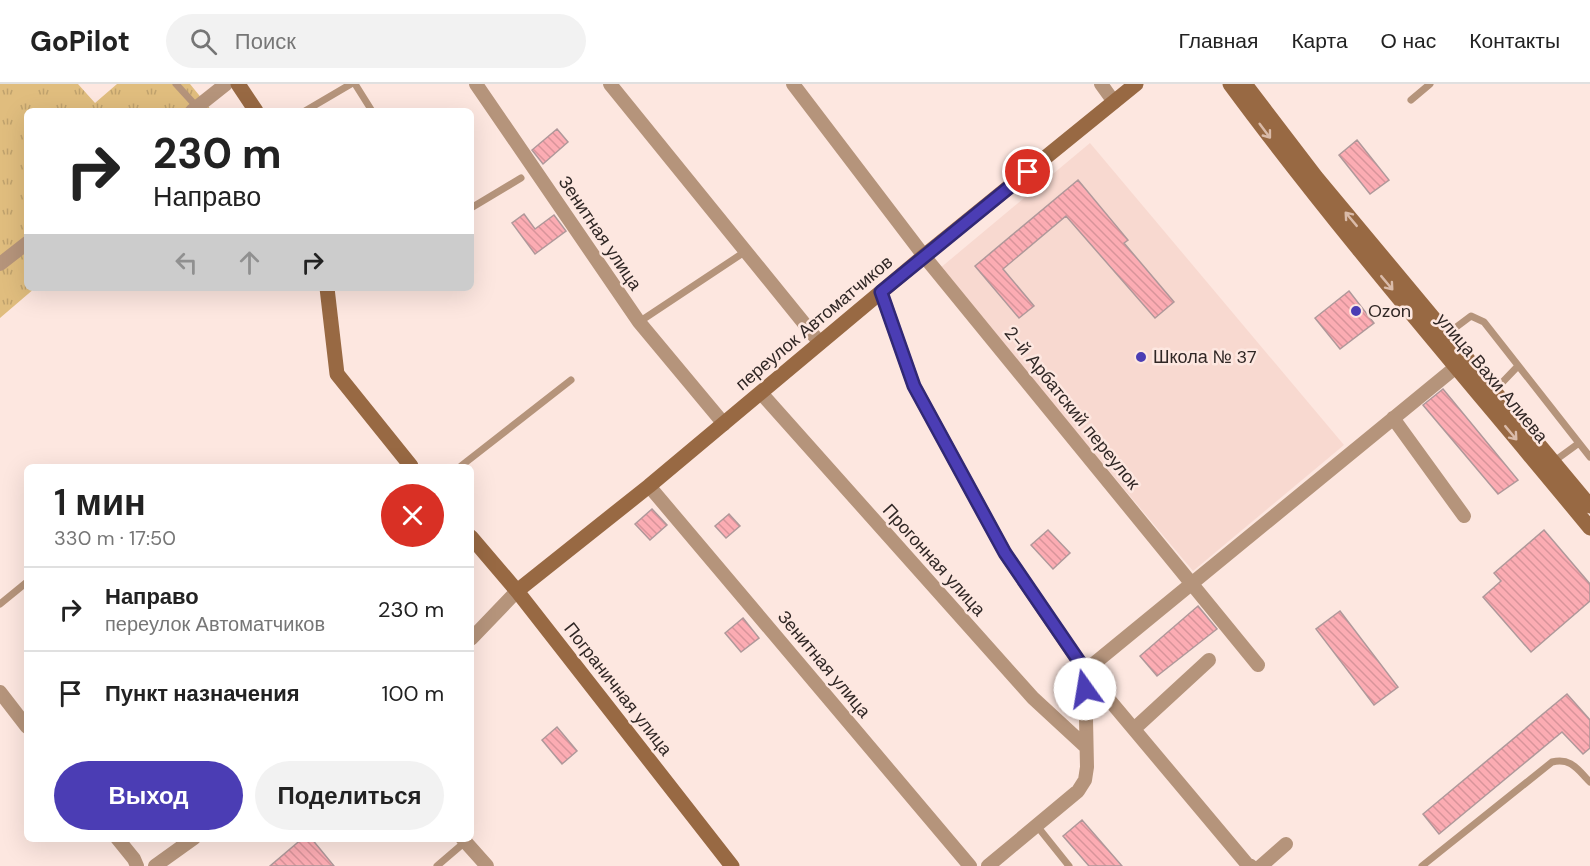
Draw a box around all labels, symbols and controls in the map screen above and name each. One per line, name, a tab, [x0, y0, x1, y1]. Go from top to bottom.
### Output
search box	[166, 14, 586, 68]
text: GoPilot	[30, 23, 130, 60]
icon: search	[187, 25, 220, 58]
text: Поиск	[235, 27, 296, 56]
text: Главная	[1178, 27, 1258, 55]
text: Карта	[1291, 27, 1348, 55]
text: О нас	[1381, 27, 1436, 55]
text: Контакты	[1469, 27, 1560, 55]
one-way arrow	[1258, 122, 1271, 138]
text: 230 m	[153, 126, 282, 181]
icon: right	[54, 132, 132, 210]
pin	[1002, 146, 1053, 197]
icon: arrive	[1011, 155, 1044, 188]
street label: Зенитная улица	[553, 171, 648, 296]
text: Направо	[153, 179, 261, 214]
one-way arrow	[1345, 211, 1358, 227]
icon: left	[170, 246, 203, 279]
icon: ahead	[233, 246, 266, 279]
icon: right	[296, 246, 329, 279]
street label: переулок Автоматчиков	[730, 250, 898, 396]
one-way arrow	[1380, 275, 1394, 290]
place label: Ozon	[1368, 299, 1411, 323]
marker: Ozon	[1349, 304, 1363, 318]
street label: улица Вахи Алиева	[1431, 308, 1554, 449]
street label: 2-й Арбатский переулок	[999, 322, 1145, 495]
place label: Школа № 37	[1153, 345, 1257, 369]
marker: Школа № 37	[1134, 350, 1148, 364]
one-way arrow	[1505, 425, 1518, 441]
text: 1 мин	[54, 479, 146, 526]
button: close	[381, 484, 444, 547]
street label: Прогонная улица	[877, 499, 991, 622]
text: 330 m · 17:50	[54, 525, 176, 551]
text: Направо	[105, 582, 199, 611]
icon: right	[54, 593, 87, 626]
text: 230 m	[378, 595, 444, 624]
street label: Зенитная улица	[772, 605, 877, 723]
text: переулок Автоматчиков	[105, 611, 325, 637]
street label: Пограничная улица	[558, 617, 678, 761]
position arrow	[1053, 657, 1117, 721]
icon: arrive	[54, 677, 87, 710]
text: Пункт назначения	[105, 679, 300, 708]
text: 100 m	[382, 679, 444, 708]
button: Выход	[54, 761, 243, 830]
button: Поделиться	[255, 761, 444, 830]

